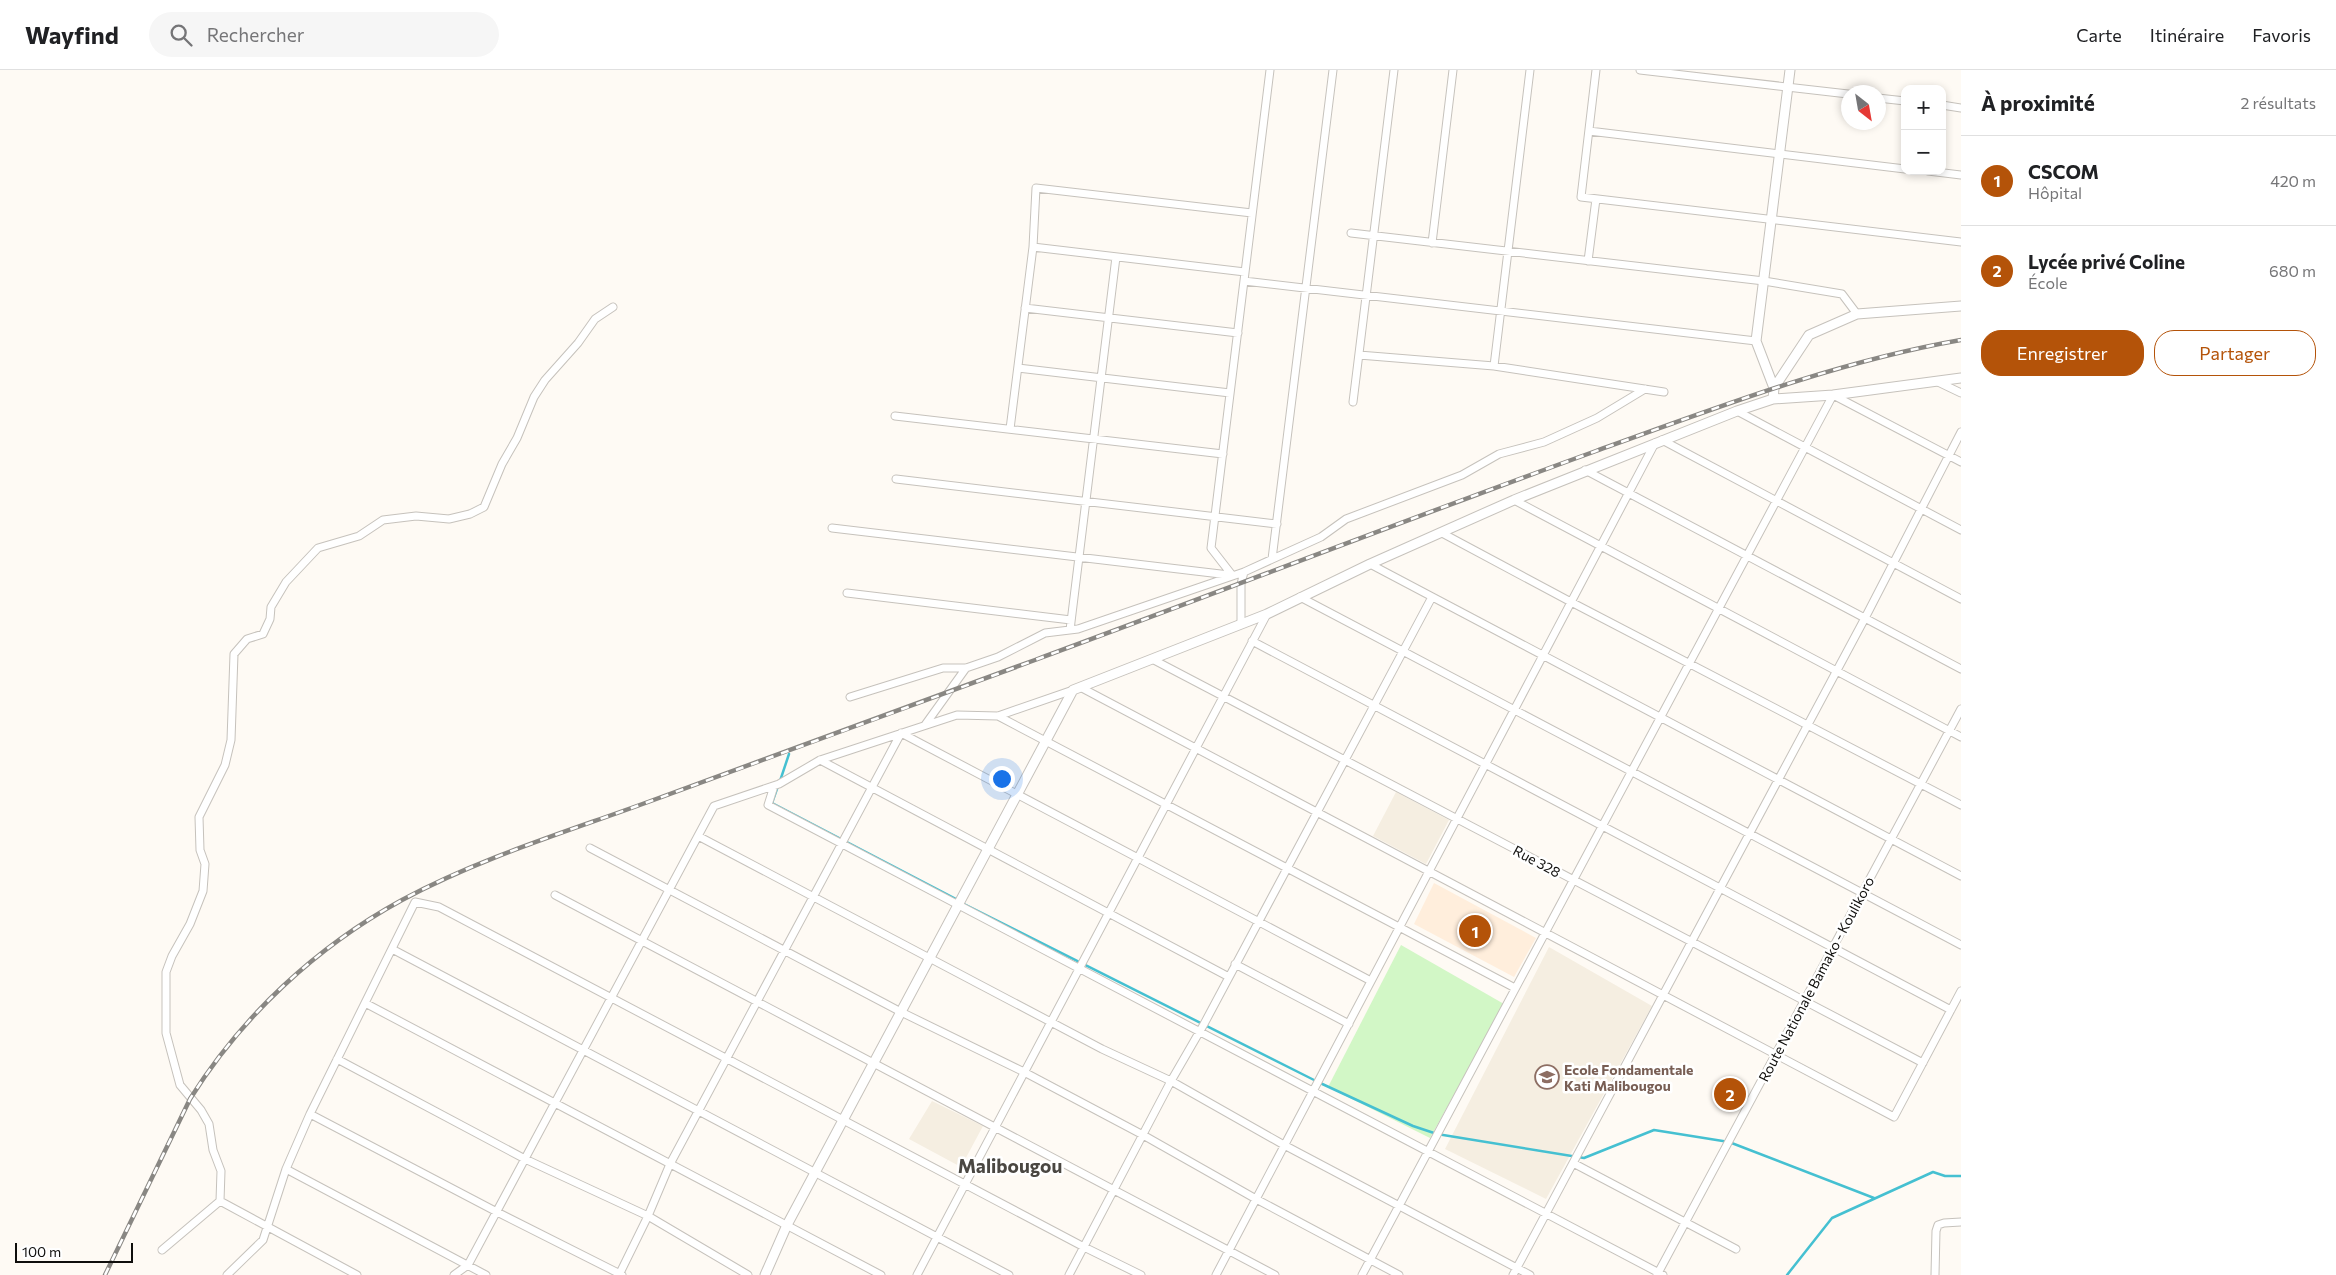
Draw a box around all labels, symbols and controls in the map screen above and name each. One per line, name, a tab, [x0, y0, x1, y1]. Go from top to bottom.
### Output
search box	[149, 12, 499, 57]
text: Wayfind	[25, 20, 119, 49]
icon: search	[167, 21, 195, 49]
text: Rechercher	[207, 23, 304, 46]
text: Carte	[2076, 24, 2122, 46]
text: Itinéraire	[2150, 24, 2224, 46]
text: Favoris	[2252, 24, 2311, 46]
north arrow	[1841, 85, 1886, 130]
map controls	[1901, 85, 1946, 175]
button: +	[1901, 85, 1946, 130]
text: À proximité	[1981, 90, 2095, 115]
text: 2 résultats	[2240, 93, 2316, 112]
button: −	[1901, 130, 1946, 175]
text: CSCOM	[2028, 160, 2099, 183]
text: 1	[1993, 171, 2001, 190]
text: 420 m	[2270, 171, 2316, 190]
text: Hôpital	[2028, 183, 2082, 202]
text: Lycée privé Coline	[2028, 250, 2185, 273]
text: 2	[1992, 261, 2002, 280]
text: 680 m	[2269, 261, 2316, 280]
text: École	[2028, 273, 2067, 292]
button: Enregistrer	[1981, 330, 2144, 376]
button: Partager	[2154, 330, 2316, 376]
your location	[989, 766, 1015, 792]
street label: Rue 328	[1510, 841, 1564, 881]
street label: Route Nationale Bamako - Koulikoro	[1755, 874, 1877, 1084]
pin: 1	[1459, 912, 1491, 950]
place label: Ecole Fondamentale Kati Malibougou	[1564, 1061, 1693, 1094]
school or university icon: Ecole Fondamentale Kati Malibougou	[1534, 1064, 1560, 1090]
pin: 2	[1714, 1075, 1746, 1113]
district label: Malibougou	[958, 1154, 1062, 1177]
scale bar	[15, 1240, 132, 1263]
text: 100 m	[22, 1243, 61, 1260]

